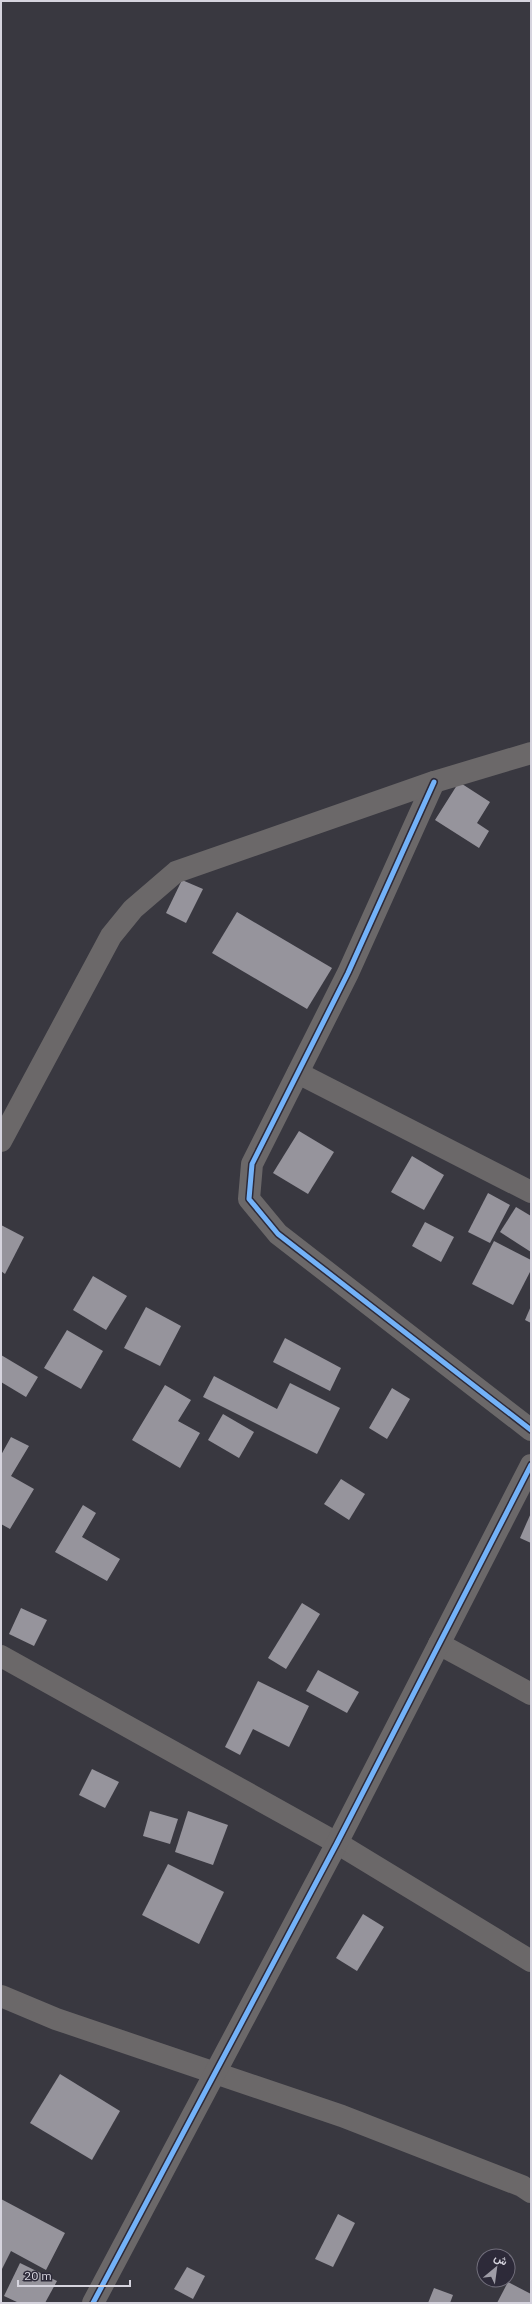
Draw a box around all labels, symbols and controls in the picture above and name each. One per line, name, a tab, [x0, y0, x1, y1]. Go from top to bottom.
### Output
north arrow	[476, 2248, 516, 2288]
text: ش	[492, 2250, 510, 2269]
scale bar	[18, 2262, 130, 2288]
text: 20 m	[24, 2268, 52, 2283]

